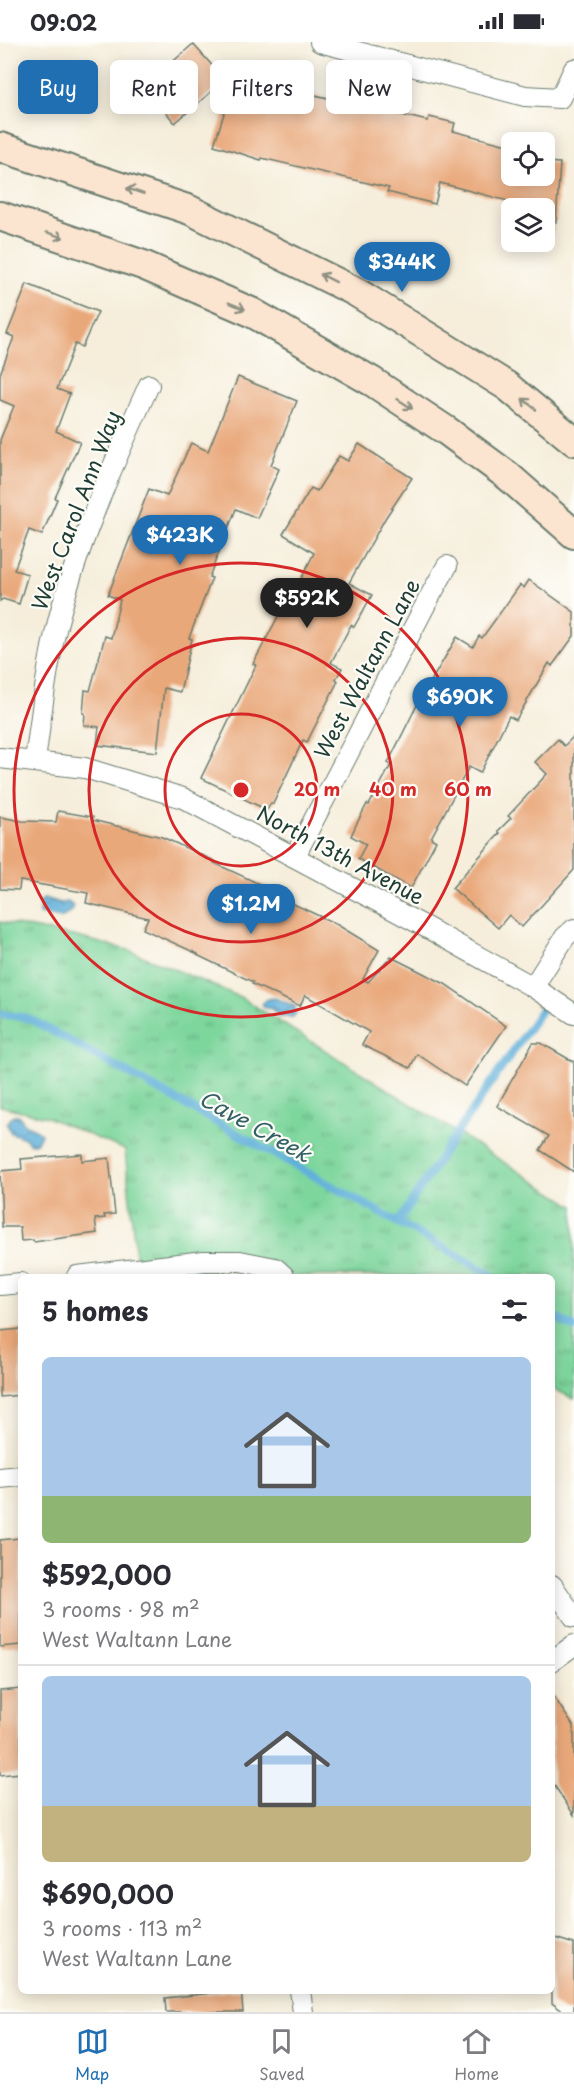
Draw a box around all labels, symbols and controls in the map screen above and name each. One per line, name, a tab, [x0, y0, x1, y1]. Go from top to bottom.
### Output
text: 09:02	[30, 5, 97, 38]
chip: Buy	[18, 60, 98, 114]
chip: Rent	[110, 60, 198, 114]
chip: Filters	[210, 60, 314, 114]
chip: New	[326, 60, 412, 114]
map controls	[501, 132, 555, 252]
button: locate	[501, 132, 555, 186]
one-way arrow	[126, 184, 145, 195]
button: layers	[501, 198, 555, 252]
one-way arrow	[46, 230, 64, 241]
pin: $344K	[360, 242, 444, 293]
text: $344K	[368, 246, 436, 276]
one-way arrow	[320, 272, 337, 284]
one-way arrow	[228, 301, 246, 312]
one-way arrow	[397, 397, 414, 410]
one-way arrow	[521, 397, 537, 410]
street label: West Carol Ann Way	[22, 405, 128, 615]
pin: $423K	[138, 515, 222, 566]
text: $423K	[146, 519, 214, 549]
street label: West Waltann Lane	[305, 572, 427, 764]
pin: $592K	[265, 578, 349, 629]
text: $592K	[274, 582, 340, 612]
pin: $690K	[418, 677, 502, 728]
text: $690K	[426, 681, 494, 711]
text: 20 m	[294, 775, 340, 802]
text: 40 m	[369, 775, 417, 802]
text: 60 m	[444, 775, 492, 802]
centre of rings	[231, 780, 251, 800]
street label: North 13th Avenue	[252, 796, 430, 912]
pin: $1.2M	[209, 884, 293, 935]
text: $1.2M	[221, 888, 281, 918]
water label: Cave Creek	[194, 1081, 319, 1170]
text: 5 homes	[42, 1291, 148, 1330]
icon: filters	[498, 1294, 531, 1327]
icon: home	[233, 1396, 341, 1504]
text: $592,000	[42, 1555, 171, 1594]
text: 3 rooms · 98 m²	[42, 1594, 200, 1624]
text: West Waltann Lane	[42, 1624, 232, 1654]
icon: home	[233, 1715, 341, 1823]
text: $690,000	[42, 1874, 174, 1913]
text: 3 rooms · 113 m²	[42, 1913, 202, 1943]
text: West Waltann Lane	[42, 1943, 232, 1973]
tab: Map	[75, 2025, 109, 2085]
tab: Saved	[259, 2025, 305, 2085]
tab: Home	[455, 2025, 499, 2085]

